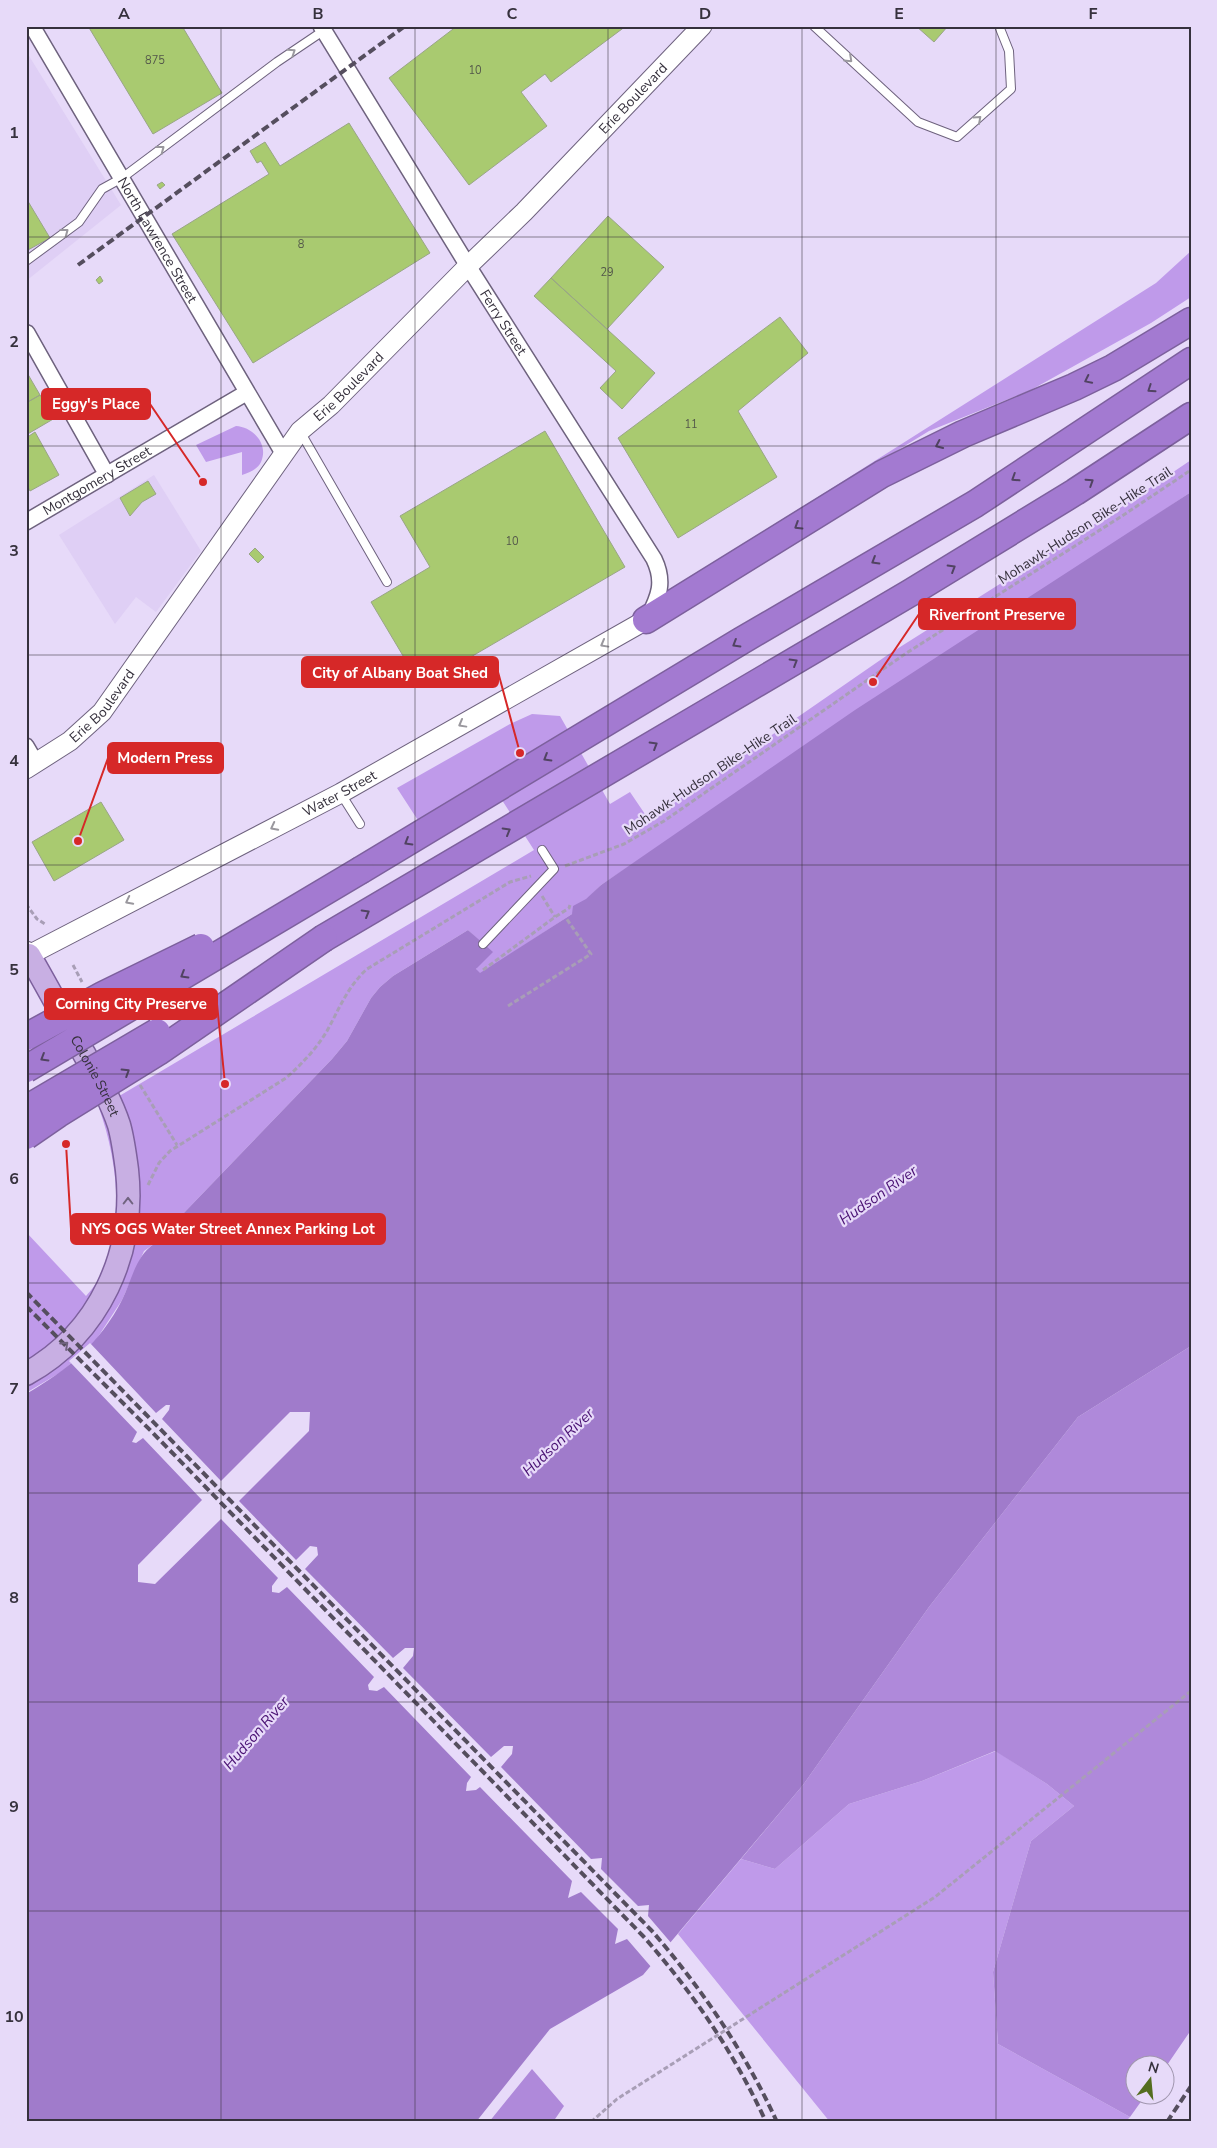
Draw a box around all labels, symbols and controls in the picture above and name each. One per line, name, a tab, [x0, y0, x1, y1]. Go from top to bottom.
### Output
text: A	[118, 3, 130, 25]
text: B	[312, 3, 324, 25]
text: C	[507, 3, 518, 25]
text: D	[699, 3, 711, 25]
text: E	[894, 3, 904, 25]
text: F	[1089, 3, 1098, 25]
one-way arrow	[286, 49, 295, 58]
house number: 875	[145, 53, 165, 68]
one-way arrow	[844, 53, 853, 62]
street label: Erie Boulevard	[595, 59, 672, 138]
house number: 10	[468, 63, 482, 78]
one-way arrow	[972, 116, 981, 125]
text: 1	[9, 122, 19, 144]
one-way arrow	[155, 146, 164, 154]
street label: North Lawrence Street	[113, 174, 202, 306]
one-way arrow	[59, 229, 68, 237]
house number: 8	[298, 237, 305, 252]
house number: 29	[600, 265, 614, 280]
street label: Ferry Street	[475, 286, 531, 359]
text: 2	[9, 331, 19, 353]
street label: Erie Boulevard	[310, 348, 388, 426]
one-way arrow	[1084, 374, 1093, 384]
one-way arrow	[1147, 383, 1156, 392]
callout: Eggy's Place	[42, 389, 150, 419]
text: Eggy's Place	[52, 394, 140, 414]
house number: 11	[684, 417, 698, 432]
one-way arrow	[935, 439, 944, 449]
street label: Montgomery Street	[39, 442, 155, 520]
street label: Mohawk-Hudson Bike-Hike Trail	[995, 461, 1177, 589]
one-way arrow	[1011, 472, 1020, 482]
one-way arrow	[1085, 479, 1094, 488]
one-way arrow	[794, 519, 803, 529]
house number: 10	[505, 534, 519, 549]
text: 3	[9, 540, 19, 562]
one-way arrow	[872, 555, 881, 565]
one-way arrow	[947, 564, 956, 574]
callout: Riverfront Preserve	[919, 599, 1075, 629]
text: Riverfront Preserve	[929, 605, 1065, 625]
one-way arrow	[600, 638, 609, 648]
one-way arrow	[732, 638, 741, 648]
callout: City of Albany Boat Shed	[302, 657, 498, 687]
one-way arrow	[788, 658, 797, 668]
text: City of Albany Boat Shed	[312, 663, 488, 683]
street label: Erie Boulevard	[65, 666, 139, 747]
street label: Mohawk-Hudson Bike-Hike Trail	[620, 709, 801, 839]
one-way arrow	[459, 718, 468, 728]
one-way arrow	[648, 741, 657, 751]
callout: Modern Press	[108, 743, 223, 773]
text: Modern Press	[117, 748, 213, 768]
text: 4	[9, 750, 19, 772]
one-way arrow	[543, 751, 552, 761]
street label: Water Street	[299, 766, 380, 821]
one-way arrow	[270, 821, 279, 831]
one-way arrow	[501, 828, 510, 838]
one-way arrow	[404, 835, 413, 845]
one-way arrow	[125, 895, 134, 905]
one-way arrow	[361, 910, 370, 920]
text: 5	[9, 959, 19, 981]
one-way arrow	[181, 969, 190, 979]
callout: Corning City Preserve	[45, 989, 217, 1019]
text: Corning City Preserve	[55, 994, 207, 1014]
street label: Colonie Street	[66, 1032, 124, 1119]
one-way arrow	[41, 1052, 50, 1062]
one-way arrow	[121, 1068, 130, 1078]
water label: Hudson River	[835, 1160, 922, 1229]
text: 6	[9, 1168, 19, 1190]
one-way arrow	[123, 1196, 133, 1204]
callout: NYS OGS Water Street Annex Parking Lot	[71, 1214, 385, 1244]
text: NYS OGS Water Street Annex Parking Lot	[81, 1219, 375, 1239]
one-way arrow	[60, 1342, 69, 1351]
text: 7	[9, 1378, 19, 1400]
water label: Hudson River	[518, 1403, 599, 1480]
text: 8	[9, 1587, 19, 1609]
water label: Hudson River	[219, 1692, 294, 1774]
text: 9	[9, 1796, 19, 1818]
text: 10	[4, 2006, 24, 2028]
north arrow	[1124, 2056, 1174, 2106]
text: N	[1146, 2057, 1161, 2079]

